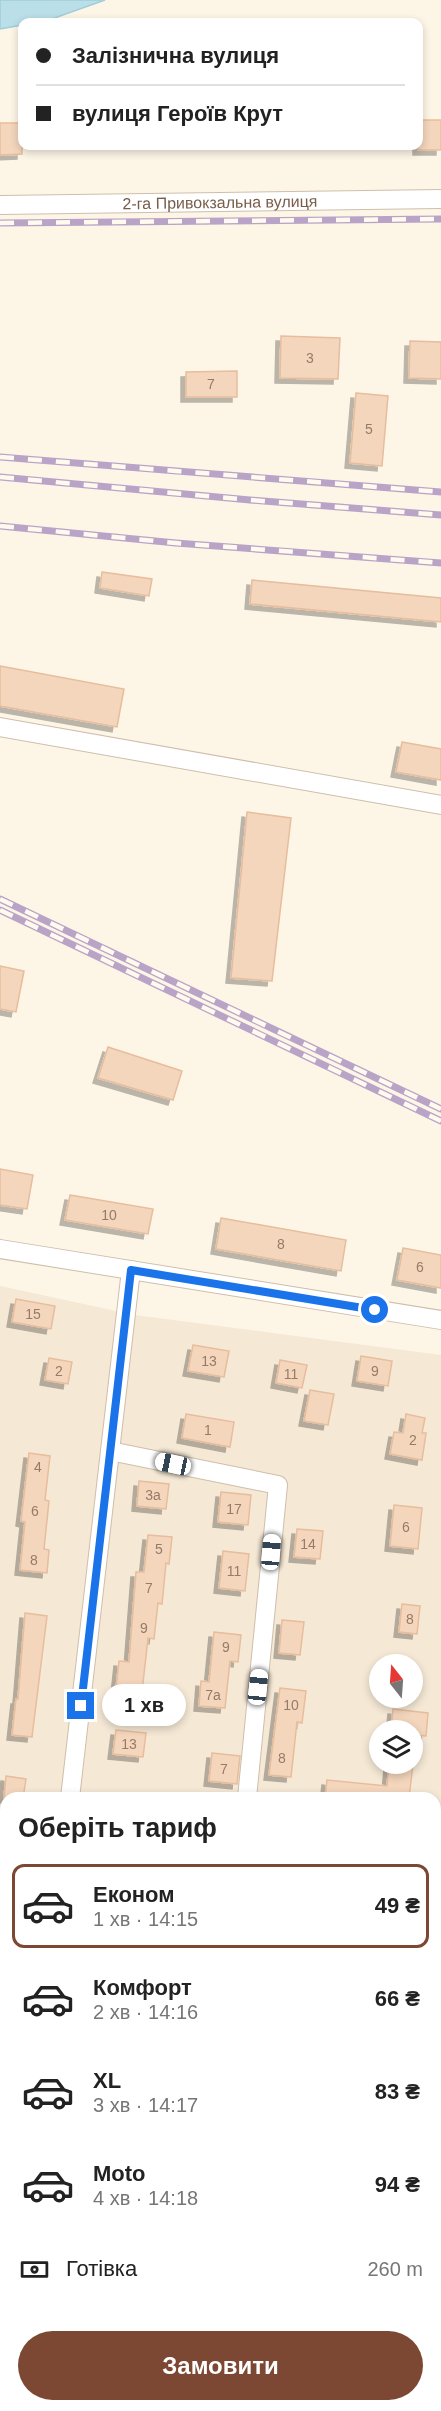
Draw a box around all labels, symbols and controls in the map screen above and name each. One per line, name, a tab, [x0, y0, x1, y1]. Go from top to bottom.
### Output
text: Залізнична вулиця	[72, 43, 279, 68]
text: вулиця Героїв Крут	[72, 101, 283, 126]
street label: 2-га Привокзальна вулиця	[122, 193, 318, 212]
house number: 3	[306, 350, 314, 366]
house number: 7	[207, 376, 215, 392]
house number: 5	[365, 421, 373, 437]
house number: 10	[101, 1207, 117, 1223]
house number: 8	[277, 1236, 285, 1252]
house number: 6	[416, 1259, 424, 1275]
route start	[361, 1296, 388, 1323]
house number: 15	[25, 1306, 41, 1322]
house number: 13	[201, 1353, 217, 1369]
house number: 2	[55, 1363, 63, 1379]
house number: 9	[371, 1363, 379, 1379]
house number: 11	[284, 1366, 298, 1382]
house number: 1	[204, 1422, 212, 1438]
house number: 2	[409, 1432, 417, 1448]
car	[154, 1451, 192, 1477]
house number: 4	[34, 1459, 42, 1475]
house number: 3а	[145, 1487, 161, 1503]
house number: 17	[226, 1501, 242, 1517]
house number: 6	[31, 1503, 39, 1519]
house number: 6	[402, 1519, 410, 1535]
car	[260, 1533, 282, 1571]
house number: 14	[300, 1536, 316, 1552]
house number: 5	[155, 1541, 163, 1557]
house number: 8	[30, 1552, 38, 1568]
house number: 11	[227, 1563, 241, 1579]
house number: 7	[145, 1580, 153, 1596]
house number: 8	[406, 1611, 414, 1627]
house number: 9	[140, 1620, 148, 1636]
house number: 9	[222, 1639, 230, 1655]
north arrow	[369, 1654, 423, 1708]
map controls	[369, 1654, 423, 1774]
car	[247, 1668, 269, 1706]
callout: 1 хв	[102, 1685, 186, 1727]
house number: 7а	[205, 1687, 221, 1703]
route end	[67, 1692, 94, 1719]
text: 1 хв	[124, 1694, 164, 1716]
house number: 10	[283, 1697, 299, 1713]
button: layers	[369, 1720, 423, 1774]
house number: 13	[121, 1736, 137, 1752]
house number: 8	[278, 1750, 286, 1766]
house number: 7	[220, 1761, 228, 1777]
text: Оберіть тариф	[18, 1813, 217, 1843]
icon: car	[21, 1879, 75, 1933]
text: Економ	[93, 1882, 175, 1907]
text: 49 ₴	[375, 1893, 420, 1918]
text: 1 хв · 14:15	[93, 1908, 198, 1930]
icon: car	[21, 1972, 75, 2026]
text: Комфорт	[93, 1975, 192, 2000]
text: 66 ₴	[375, 1986, 420, 2011]
text: 2 хв · 14:16	[93, 2001, 198, 2023]
icon: car	[21, 2065, 75, 2119]
text: XL	[93, 2068, 121, 2093]
text: 83 ₴	[375, 2079, 420, 2104]
text: 3 хв · 14:17	[93, 2094, 198, 2116]
icon: car	[21, 2158, 75, 2212]
text: Moto	[93, 2161, 146, 2186]
text: 94 ₴	[375, 2172, 420, 2197]
text: 4 хв · 14:18	[93, 2187, 198, 2209]
icon: cash	[18, 2253, 51, 2286]
text: Готівка	[66, 2256, 137, 2281]
text: 260 m	[367, 2258, 423, 2280]
button: Замовити	[18, 2331, 423, 2400]

